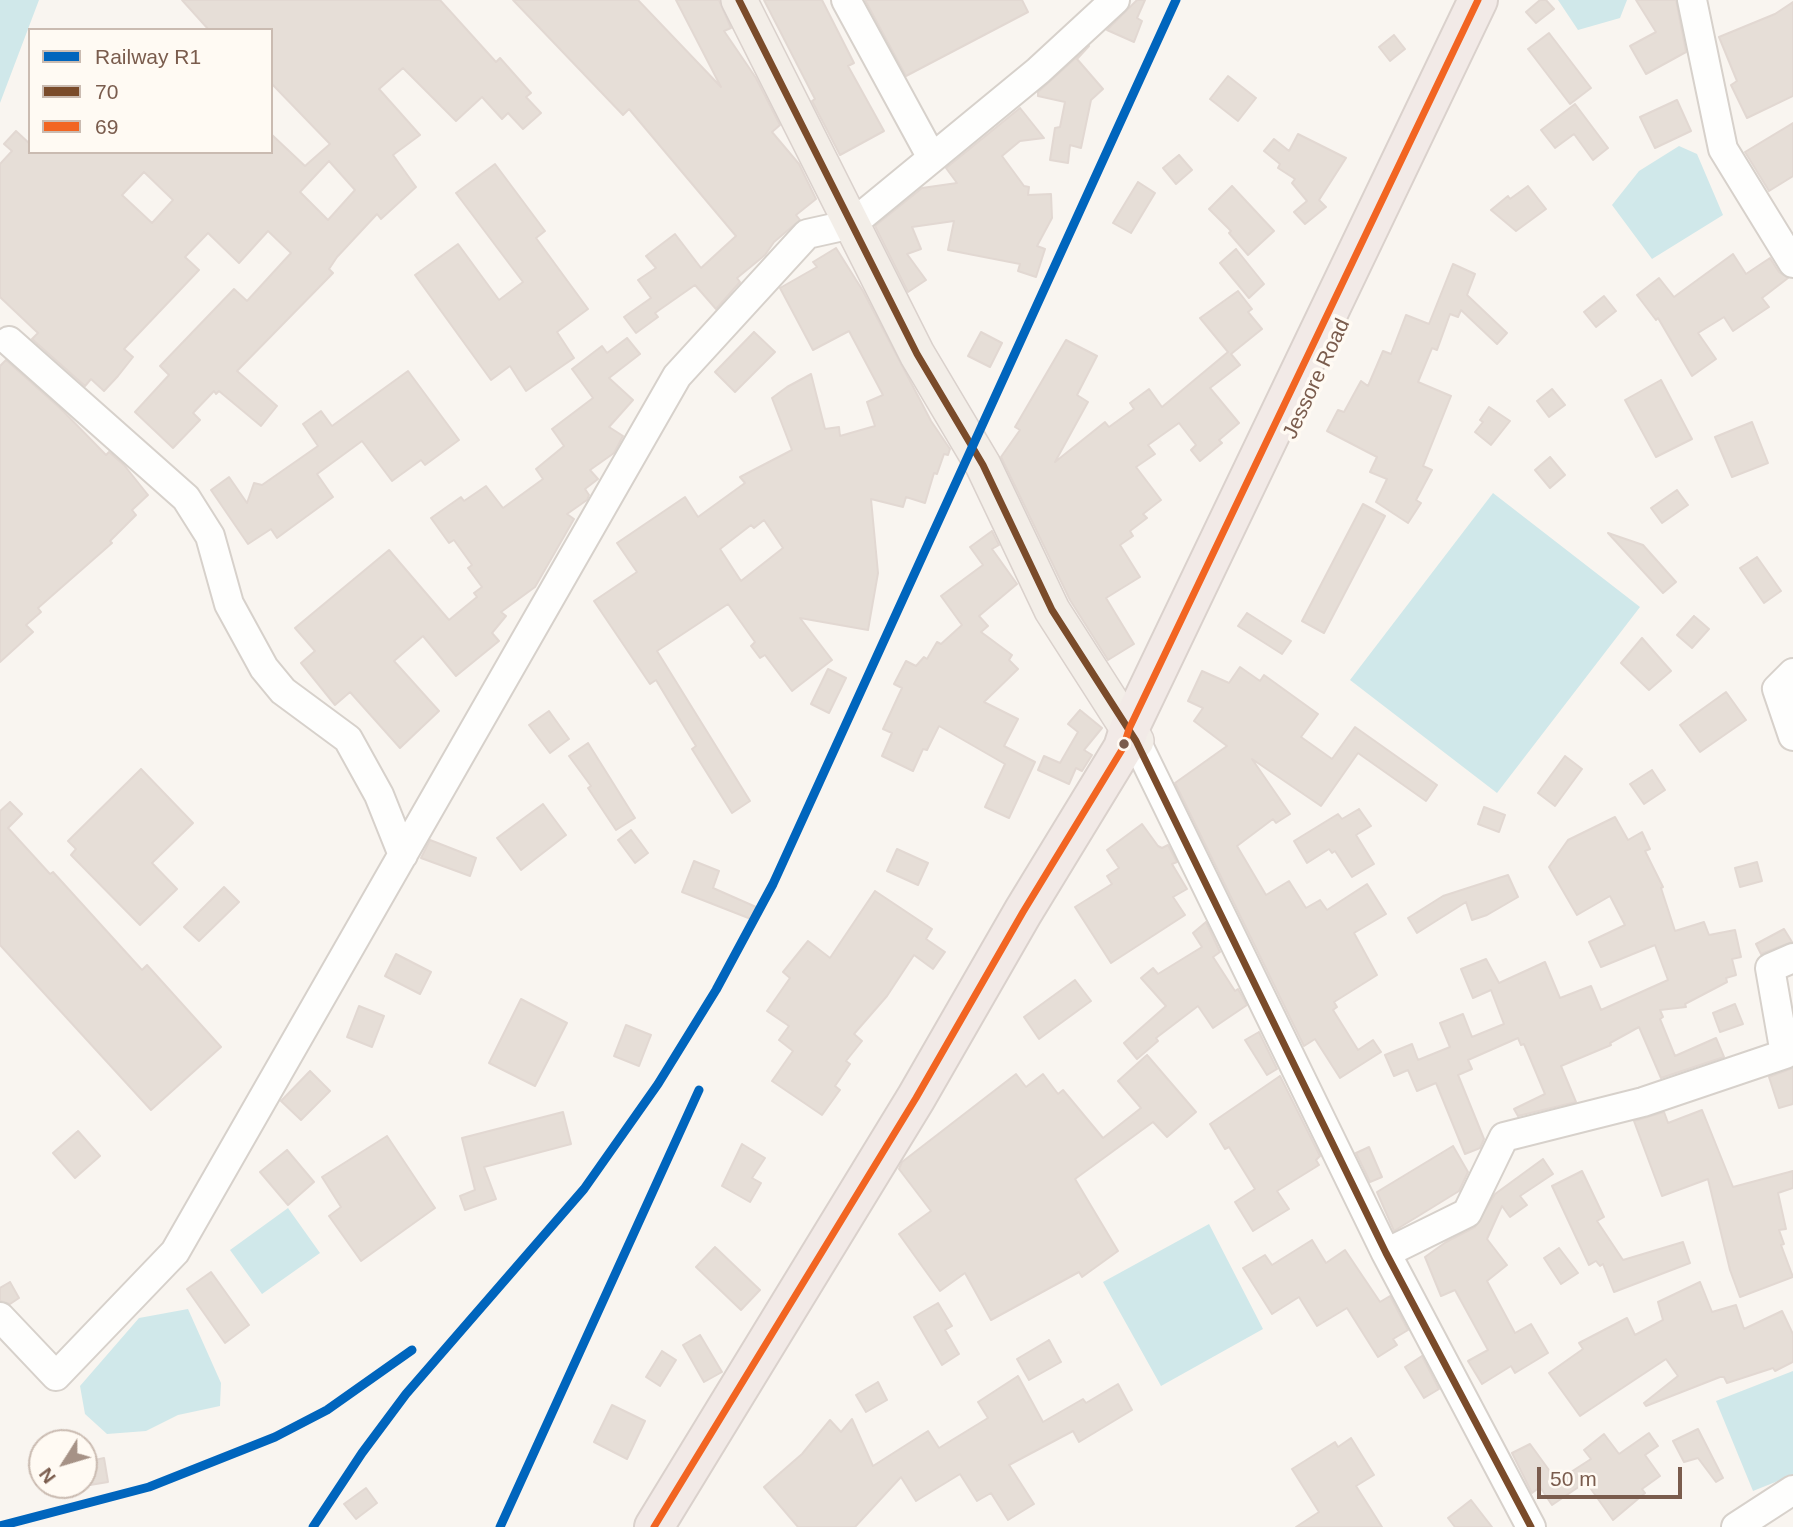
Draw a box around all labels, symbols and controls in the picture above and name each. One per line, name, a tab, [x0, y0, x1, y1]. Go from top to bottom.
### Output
legend	[28, 28, 273, 154]
text: Railway R1	[95, 45, 201, 68]
text: 70	[95, 80, 118, 103]
text: 69	[95, 115, 118, 138]
street label: Jessore Road	[1278, 315, 1356, 443]
unlabelled marker	[1117, 737, 1131, 751]
north arrow	[28, 1429, 98, 1499]
scale bar	[1541, 1454, 1686, 1498]
text: N	[35, 1464, 60, 1488]
text: 50 m	[1550, 1467, 1597, 1490]

